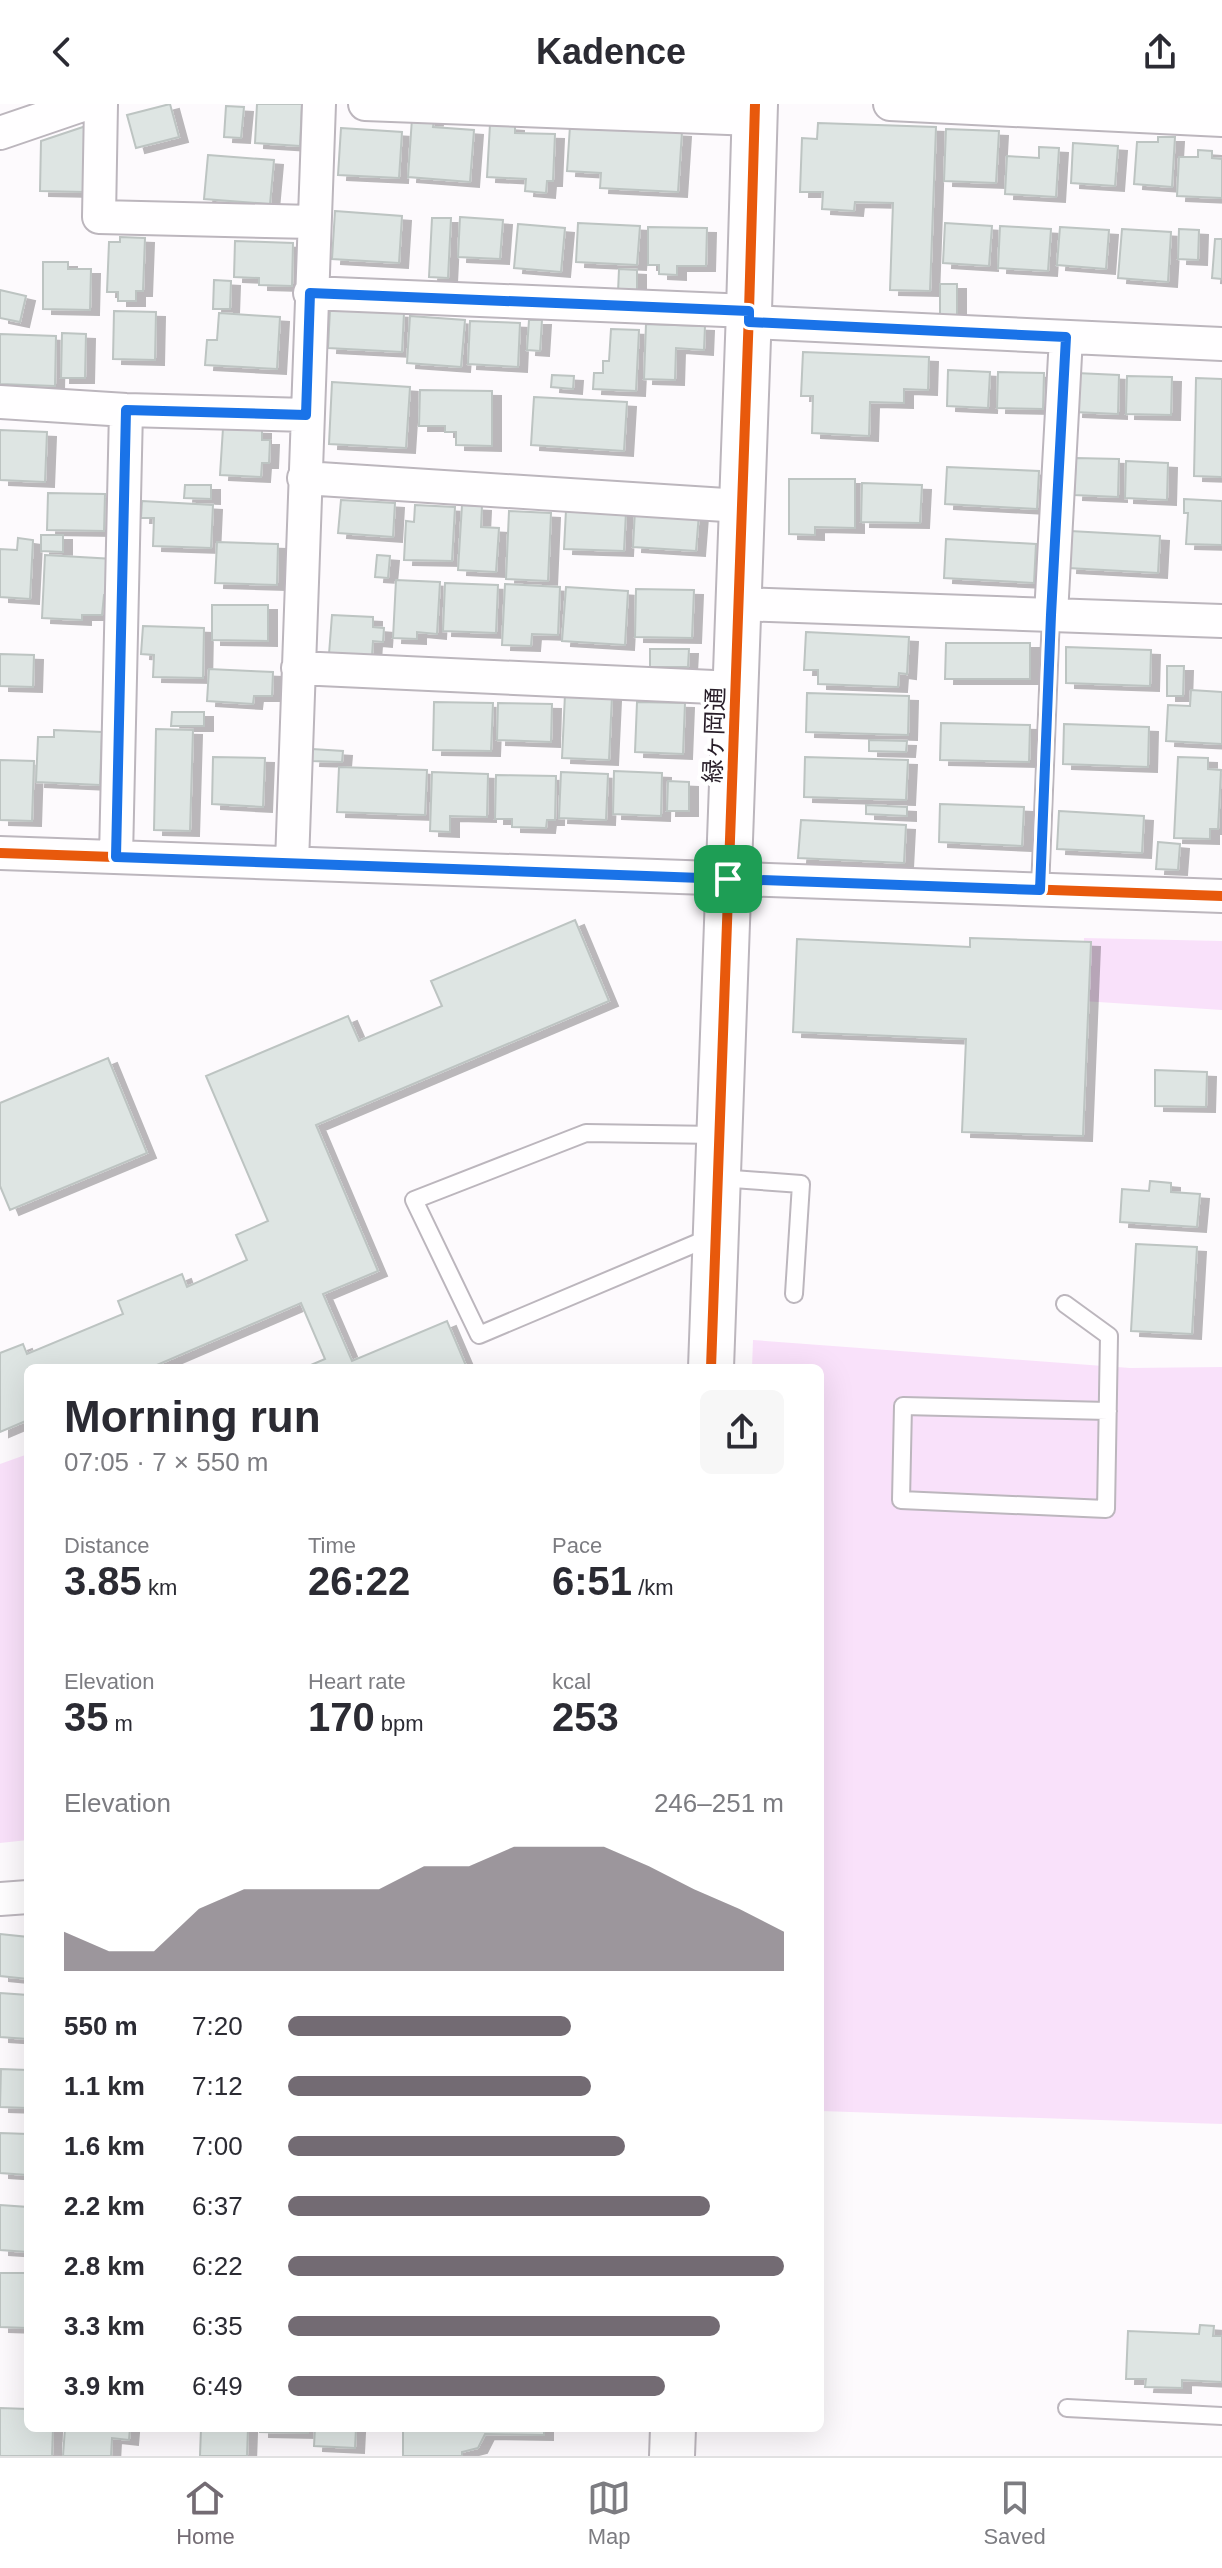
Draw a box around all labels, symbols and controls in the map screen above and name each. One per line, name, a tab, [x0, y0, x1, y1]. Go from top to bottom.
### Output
icon: back	[40, 30, 84, 74]
icon: share	[1138, 30, 1182, 74]
text: Kadence	[536, 31, 686, 72]
street label: 緑ヶ岡通	[699, 687, 729, 783]
pin	[694, 845, 762, 913]
icon: arrive	[706, 857, 750, 901]
button: share	[700, 1390, 784, 1474]
text: Morning run	[64, 1392, 321, 1441]
text: 07:05 · 7 × 550 m	[64, 1447, 269, 1477]
text: Distance	[64, 1533, 150, 1558]
text: Time	[308, 1533, 356, 1558]
text: Pace	[552, 1533, 602, 1558]
text: 3.85	[64, 1559, 142, 1603]
text: 26:22	[308, 1559, 410, 1603]
text: 6:51	[552, 1559, 632, 1603]
text: km	[142, 1575, 177, 1600]
text: /km	[632, 1575, 674, 1600]
text: Elevation	[64, 1669, 155, 1694]
text: Heart rate	[308, 1669, 406, 1694]
text: kcal	[552, 1669, 591, 1694]
text: 35	[64, 1695, 109, 1739]
text: 170	[308, 1695, 375, 1739]
text: 253	[552, 1695, 619, 1739]
text: m	[109, 1711, 133, 1736]
text: bpm	[375, 1711, 424, 1736]
text: Elevation	[64, 1788, 171, 1818]
text: 246–251 m	[654, 1788, 784, 1818]
text: 550 m	[64, 2011, 138, 2041]
text: 7:20	[192, 2011, 243, 2041]
text: 1.1 km	[64, 2071, 145, 2101]
text: 7:12	[192, 2071, 243, 2101]
text: 1.6 km	[64, 2131, 145, 2161]
text: 7:00	[192, 2131, 243, 2161]
text: 2.2 km	[64, 2191, 145, 2221]
text: 6:37	[192, 2191, 243, 2221]
text: 2.8 km	[64, 2251, 145, 2281]
text: 6:22	[192, 2251, 243, 2281]
text: 3.3 km	[64, 2311, 145, 2341]
text: 6:35	[192, 2311, 243, 2341]
text: 3.9 km	[64, 2371, 145, 2401]
text: 6:49	[192, 2371, 243, 2401]
tab: Home	[176, 2476, 235, 2550]
tab: Map	[587, 2476, 631, 2550]
tab: Saved	[983, 2476, 1046, 2550]

